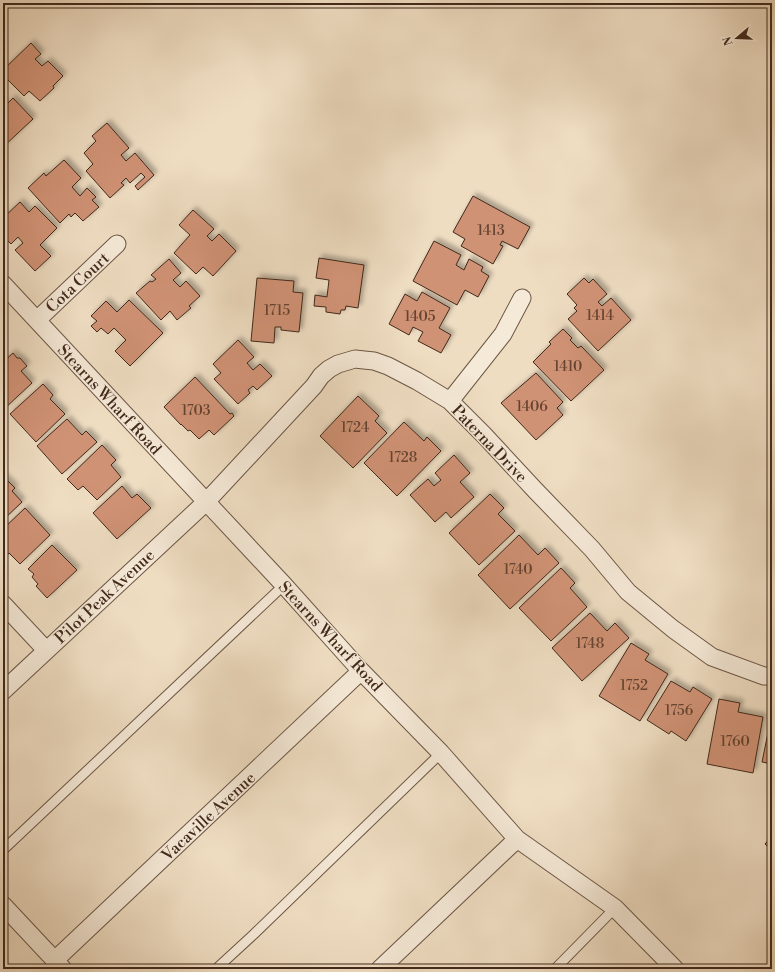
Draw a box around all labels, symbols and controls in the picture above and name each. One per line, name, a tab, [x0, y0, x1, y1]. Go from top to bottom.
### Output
north arrow	[717, 18, 757, 58]
text: N	[720, 34, 737, 47]
house number: 1413	[477, 222, 505, 240]
street label: Cota Court	[42, 248, 114, 317]
house number: 1715	[264, 302, 291, 320]
house number: 1414	[586, 307, 614, 325]
house number: 1405	[405, 308, 436, 326]
street label: Stearns Wharf Road	[53, 340, 166, 459]
house number: 1410	[554, 358, 582, 376]
house number: 1406	[516, 398, 548, 416]
street label: Paterna Drive	[447, 401, 531, 487]
house number: 1703	[181, 402, 211, 420]
house number: 1724	[341, 419, 369, 437]
house number: 1728	[389, 449, 417, 467]
street label: Pilot Peak Avenue	[51, 545, 159, 648]
house number: 1740	[503, 561, 533, 579]
street label: Stearns Wharf Road	[274, 577, 387, 696]
house number: 1748	[576, 635, 604, 653]
house number: 1752	[620, 677, 648, 695]
house number: 1756	[665, 702, 694, 720]
house number: 1760	[720, 733, 750, 751]
street label: Vacaville Avenue	[157, 768, 260, 866]

